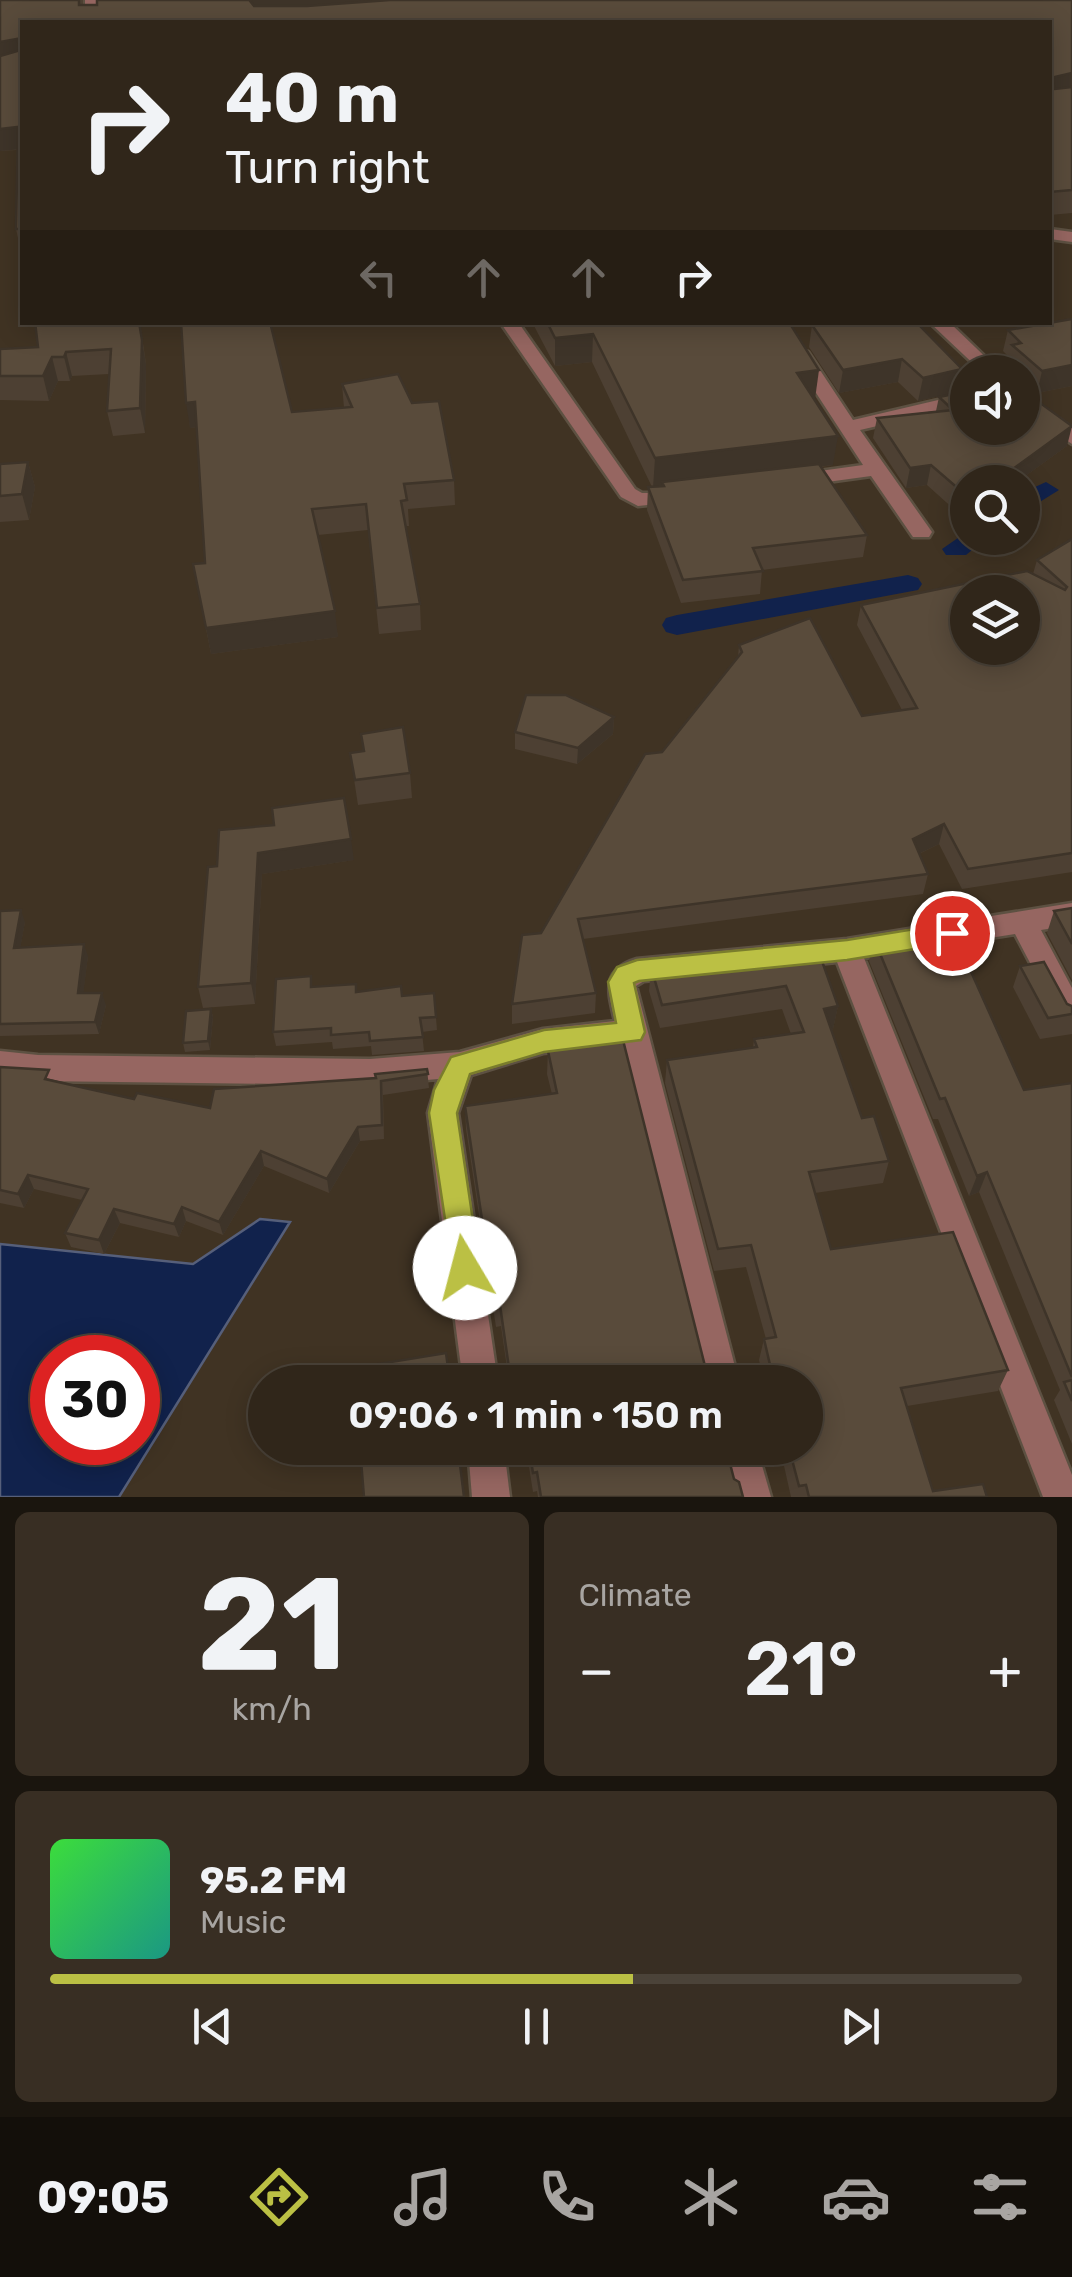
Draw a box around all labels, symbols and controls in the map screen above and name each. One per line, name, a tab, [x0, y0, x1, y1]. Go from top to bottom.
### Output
text: 40 m	[225, 57, 399, 140]
icon: right	[60, 60, 190, 190]
text: Turn right	[225, 141, 429, 194]
icon: left	[351, 250, 406, 305]
icon: ahead	[456, 250, 511, 305]
icon: ahead	[561, 250, 616, 305]
icon: right	[666, 250, 721, 305]
map controls	[950, 355, 1040, 665]
button: sound	[950, 355, 1040, 445]
button: search	[950, 465, 1040, 555]
button: layers	[950, 575, 1040, 665]
pin	[910, 891, 995, 976]
icon: arrive	[925, 906, 980, 961]
position arrow	[413, 1216, 517, 1320]
speed limit sign: 30	[30, 1335, 160, 1465]
text: 09:06 · 1 min · 150 m	[348, 1392, 723, 1438]
text: 21	[197, 1547, 346, 1702]
text: Climate	[579, 1576, 692, 1614]
text: 21°	[744, 1625, 858, 1714]
text: −	[579, 1638, 614, 1703]
text: +	[988, 1638, 1022, 1703]
text: km/h	[232, 1690, 312, 1728]
text: 95.2 FM	[200, 1857, 347, 1903]
text: Music	[200, 1903, 286, 1941]
icon: previous	[185, 1999, 240, 2054]
icon: pause	[509, 1999, 564, 2054]
icon: next	[833, 1999, 888, 2054]
icon: directions	[244, 2162, 314, 2232]
icon: music	[388, 2162, 458, 2232]
icon: phone	[532, 2162, 602, 2232]
icon: climate	[676, 2162, 746, 2232]
icon: car	[821, 2162, 891, 2232]
icon: filters	[965, 2162, 1035, 2232]
text: 09:05	[37, 2171, 169, 2224]

